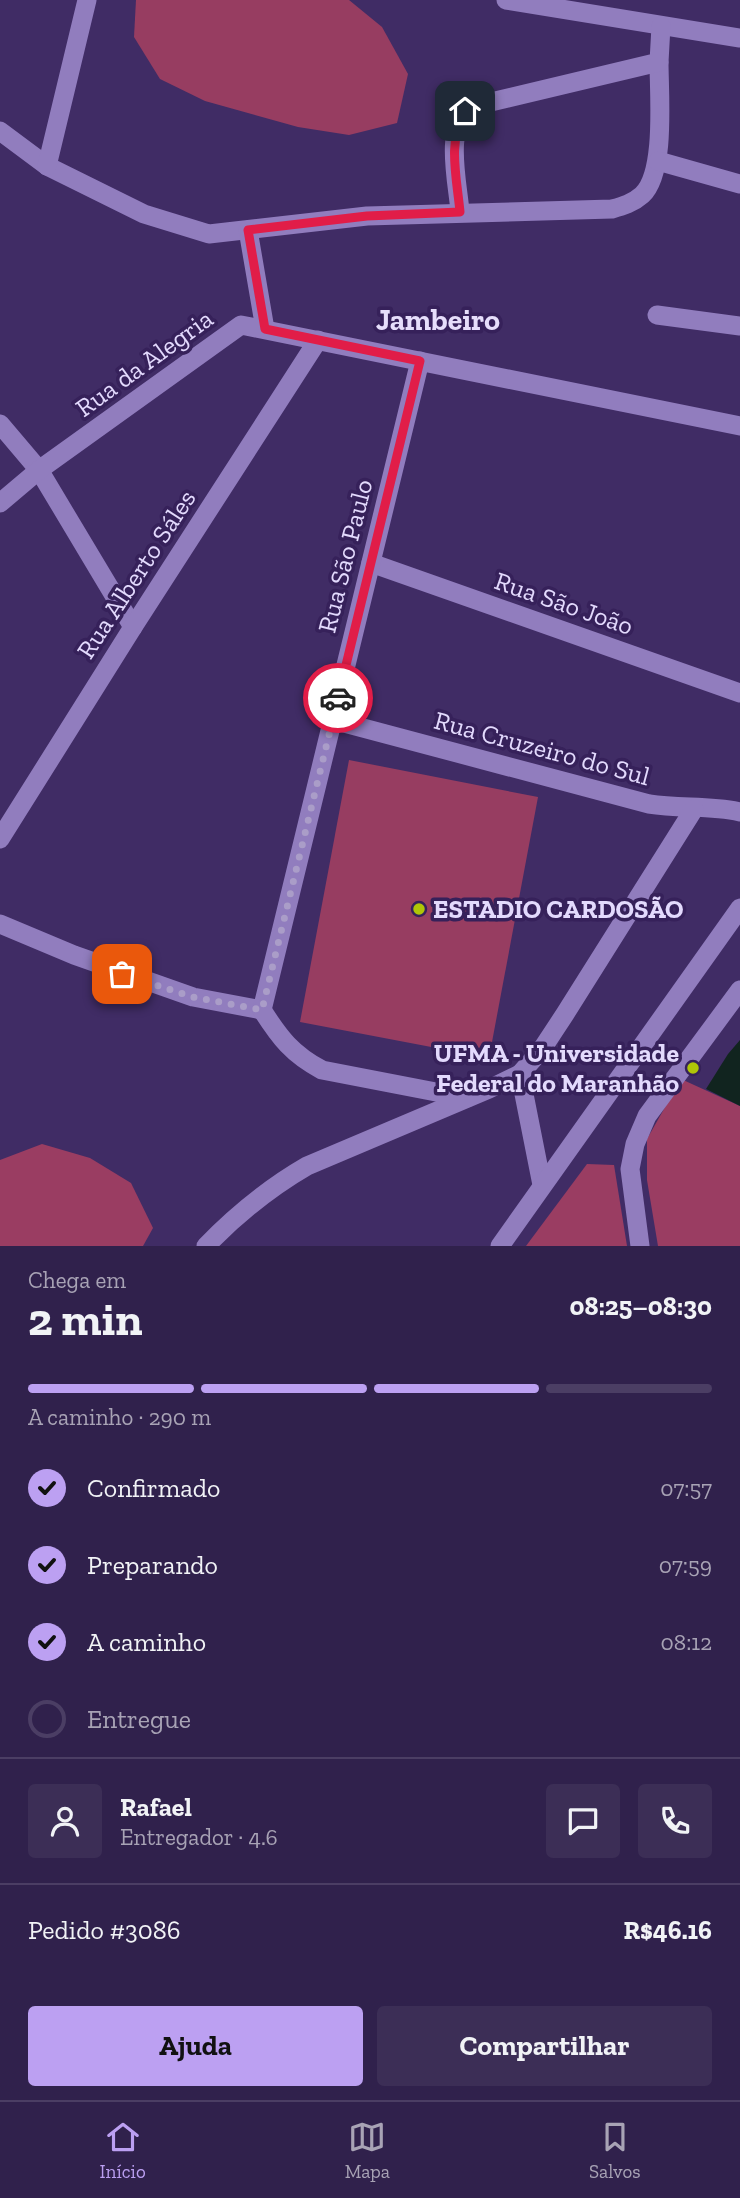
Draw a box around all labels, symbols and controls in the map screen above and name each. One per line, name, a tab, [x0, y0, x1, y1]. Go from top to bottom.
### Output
pin	[435, 81, 495, 141]
icon: home	[446, 92, 484, 130]
street label: Rua da Alegria	[69, 302, 219, 424]
district label: Jambeiro	[376, 302, 500, 338]
street label: Rua São Paulo	[310, 476, 380, 636]
street label: Rua Alberto Sáles	[69, 484, 203, 664]
street label: Rua São João	[490, 564, 638, 642]
courier	[303, 663, 373, 733]
icon: car	[319, 679, 357, 717]
street label: Rua Cruzeiro do Sul	[431, 704, 653, 792]
place label: ESTADIO CARDOSÃO	[433, 893, 684, 925]
marker: ESTADIO CARDOSÃO	[411, 901, 427, 917]
pin	[92, 944, 152, 1004]
icon: bag	[103, 955, 141, 993]
place label: UFMA - Universidade Federal do Maranhão	[434, 1037, 679, 1099]
marker: UFMA - Universidade Federal do Maranhão	[685, 1060, 701, 1076]
text: Chega em	[28, 1266, 126, 1294]
text: 08:25–08:30	[569, 1290, 712, 1322]
text: 2 min	[28, 1292, 143, 1347]
text: A caminho · 290 m	[28, 1403, 211, 1431]
icon: check	[28, 1469, 66, 1507]
text: Confirmado	[87, 1472, 220, 1504]
text: 07:57	[660, 1474, 712, 1502]
icon: check	[28, 1546, 66, 1584]
text: Preparando	[87, 1549, 218, 1581]
text: 07:59	[659, 1551, 712, 1579]
icon: check	[28, 1623, 66, 1661]
text: A caminho	[87, 1626, 206, 1658]
text: 08:12	[661, 1628, 712, 1656]
text: Entregue	[87, 1703, 191, 1735]
button: person	[28, 1784, 102, 1858]
button: chat	[546, 1784, 620, 1858]
button: phone	[638, 1784, 712, 1858]
text: Rafael	[120, 1791, 192, 1823]
text: Entregador · 4.6	[120, 1823, 278, 1851]
text: Pedido #3086	[28, 1914, 181, 1946]
text: R$46.16	[624, 1914, 712, 1946]
button: Ajuda	[28, 2006, 363, 2086]
button: Compartilhar	[377, 2006, 712, 2086]
tab: Início	[99, 2118, 146, 2183]
tab: Mapa	[345, 2118, 390, 2183]
tab: Salvos	[589, 2118, 641, 2183]

